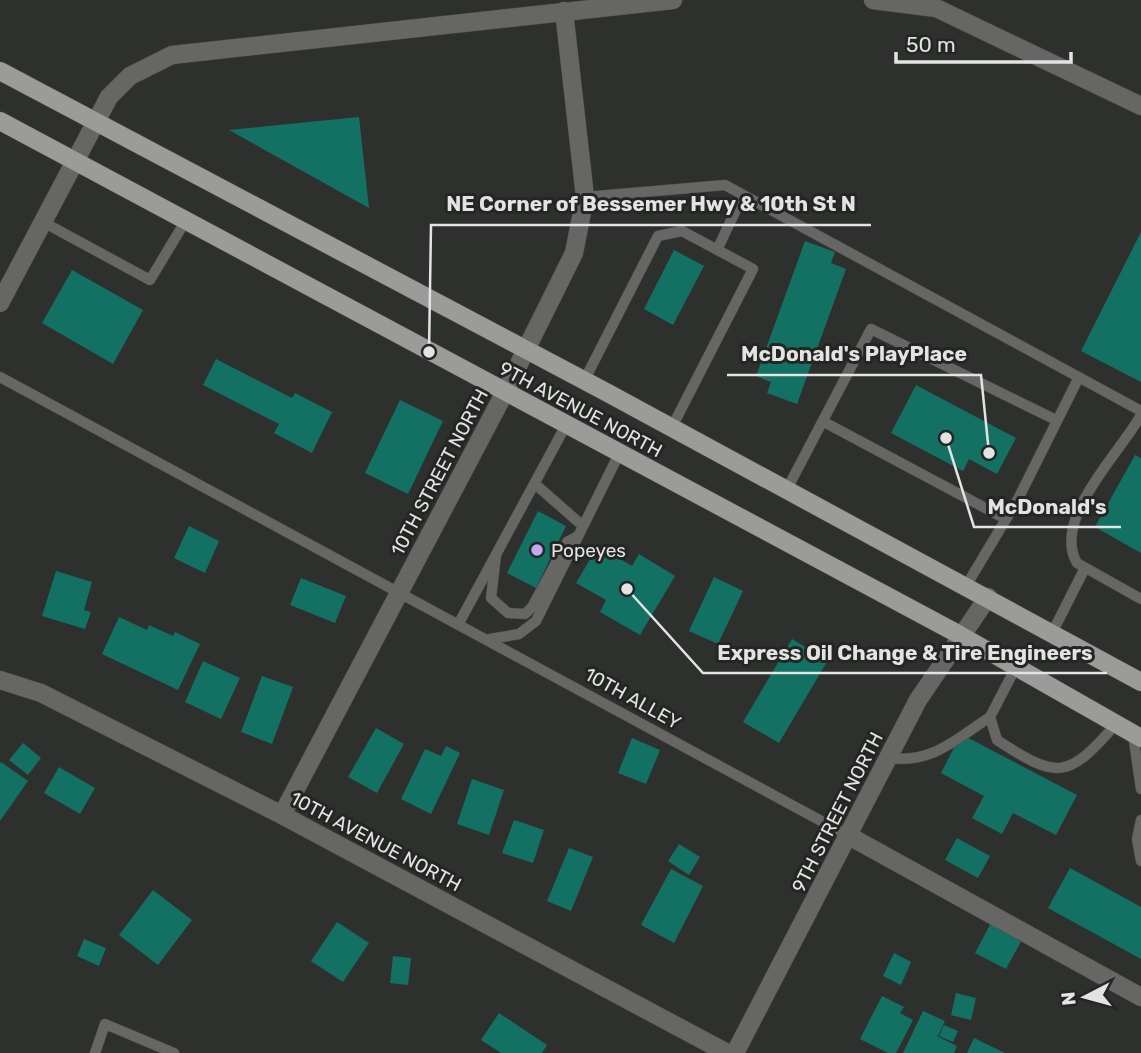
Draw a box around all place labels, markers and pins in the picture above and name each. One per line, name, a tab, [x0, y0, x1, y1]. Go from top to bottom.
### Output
callout: NE Corner of Bessemer Hwy & 10th St N	[431, 183, 871, 225]
callout: McDonald's PlayPlace	[727, 333, 981, 375]
callout: McDonald's	[974, 485, 1121, 527]
place label: Popeyes	[551, 539, 626, 562]
marker: Popeyes	[529, 542, 545, 558]
callout: Express Oil Change & Tire Engineers	[703, 631, 1107, 673]

